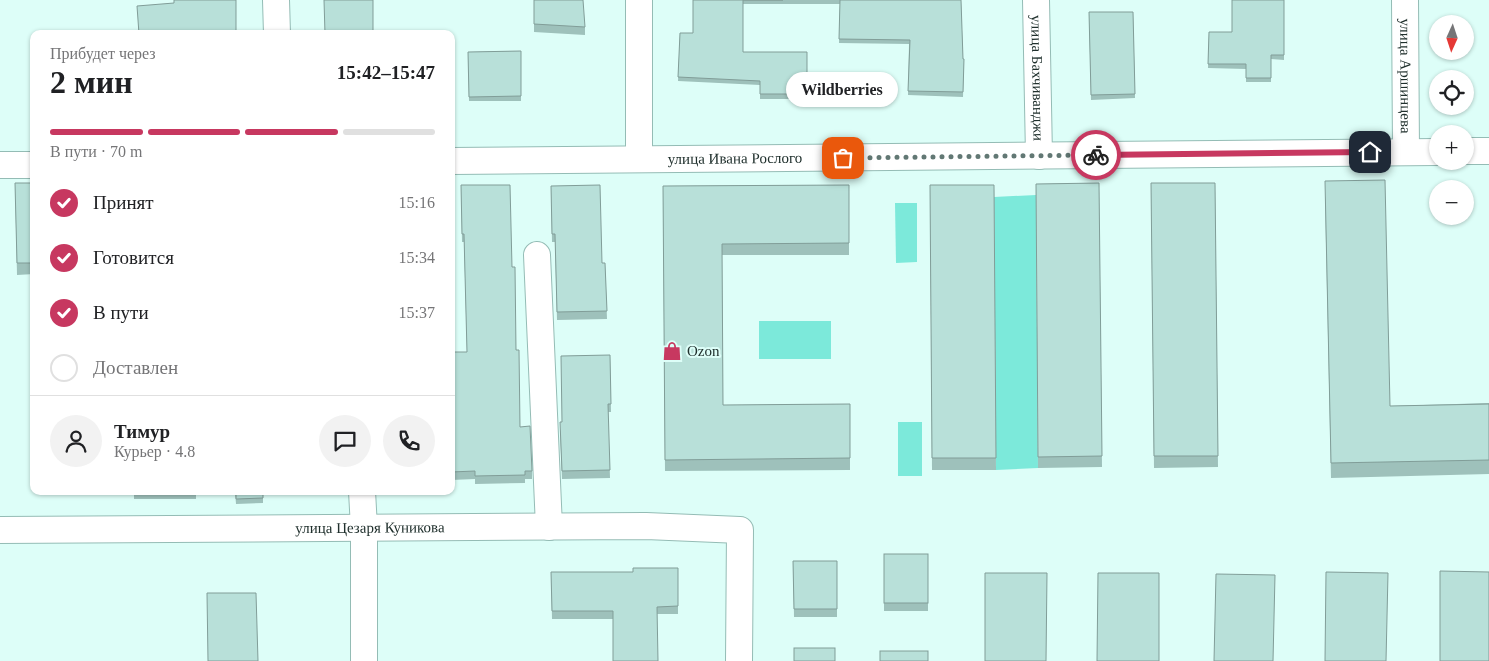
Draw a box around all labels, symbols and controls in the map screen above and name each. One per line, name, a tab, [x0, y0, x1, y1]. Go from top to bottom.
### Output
street label: улица Бахчиванджи	[1028, 15, 1047, 141]
north arrow	[1429, 15, 1474, 60]
map controls	[1429, 15, 1474, 225]
street label: улица Аршинцева	[1397, 18, 1414, 134]
text: Прибудет через	[50, 45, 156, 62]
text: 15:42–15:47	[337, 62, 435, 83]
text: 2 мин	[50, 64, 133, 100]
button: locate	[1429, 70, 1474, 115]
callout: Wildberries	[787, 73, 899, 108]
text: Wildberries	[801, 81, 883, 98]
button: +	[1429, 125, 1474, 170]
courier	[1071, 130, 1121, 180]
pin	[1349, 131, 1391, 173]
pin	[822, 137, 864, 179]
icon: home	[1356, 138, 1384, 166]
icon: bike	[1082, 141, 1110, 169]
text: В пути · 70 m	[50, 143, 143, 160]
icon: bag	[829, 144, 857, 172]
street label: улица Ивана Рослого	[668, 150, 802, 167]
button: −	[1429, 180, 1474, 225]
icon: check	[50, 189, 78, 217]
text: Принят	[93, 192, 154, 213]
text: 15:16	[399, 194, 435, 211]
icon: check	[50, 244, 78, 272]
text: Готовится	[93, 247, 174, 268]
text: 15:34	[399, 249, 435, 266]
icon: check	[50, 299, 78, 327]
text: В пути	[93, 302, 149, 323]
text: 15:37	[399, 304, 435, 321]
shop icon: Ozon	[661, 340, 683, 362]
place label: Ozon	[687, 343, 720, 359]
text: Доставлен	[93, 357, 178, 378]
button: person	[50, 415, 102, 467]
button: chat	[319, 415, 371, 467]
button: phone	[383, 415, 435, 467]
text: Тимур	[114, 421, 170, 442]
text: Курьер · 4.8	[114, 443, 195, 460]
street label: улица Цезаря Куникова	[295, 519, 445, 536]

